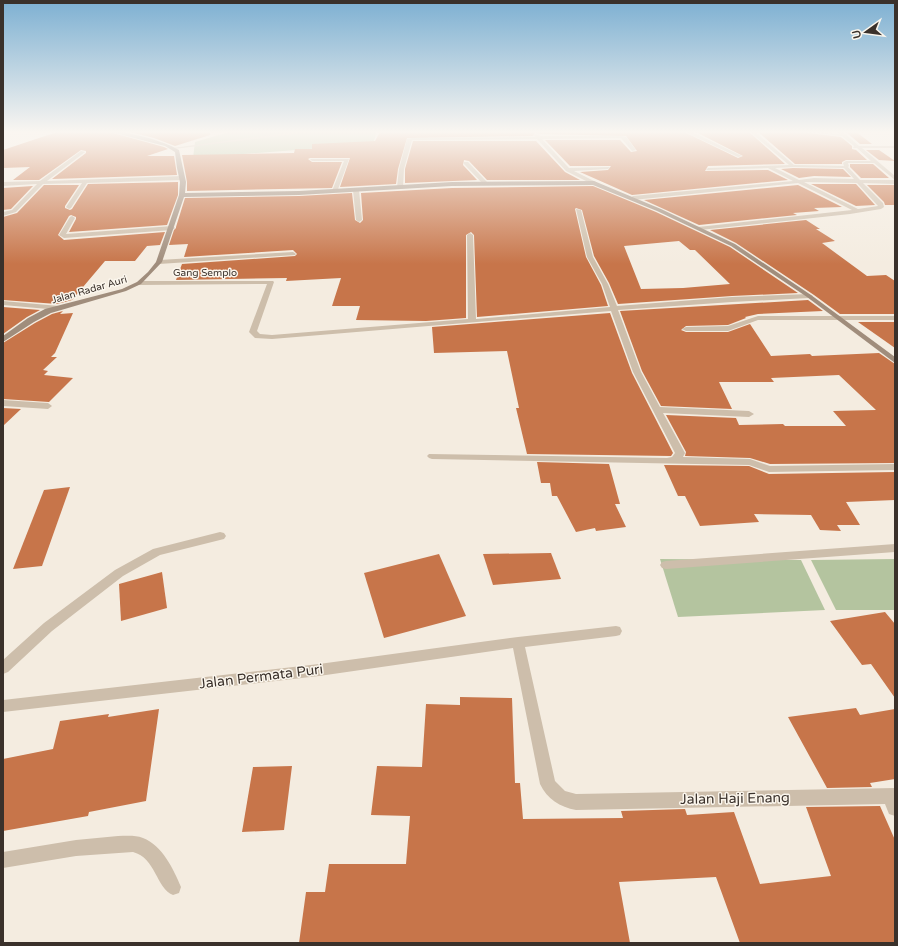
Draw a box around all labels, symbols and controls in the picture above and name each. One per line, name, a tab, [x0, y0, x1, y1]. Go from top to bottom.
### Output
north arrow	[846, 12, 886, 52]
text: U	[849, 29, 864, 40]
street label: Gang Semplo	[173, 267, 237, 279]
street label: Jalan Radar Auri	[50, 273, 128, 306]
street label: Jalan Permata Puri	[198, 660, 324, 693]
street label: Jalan Haji Enang	[680, 789, 790, 808]

